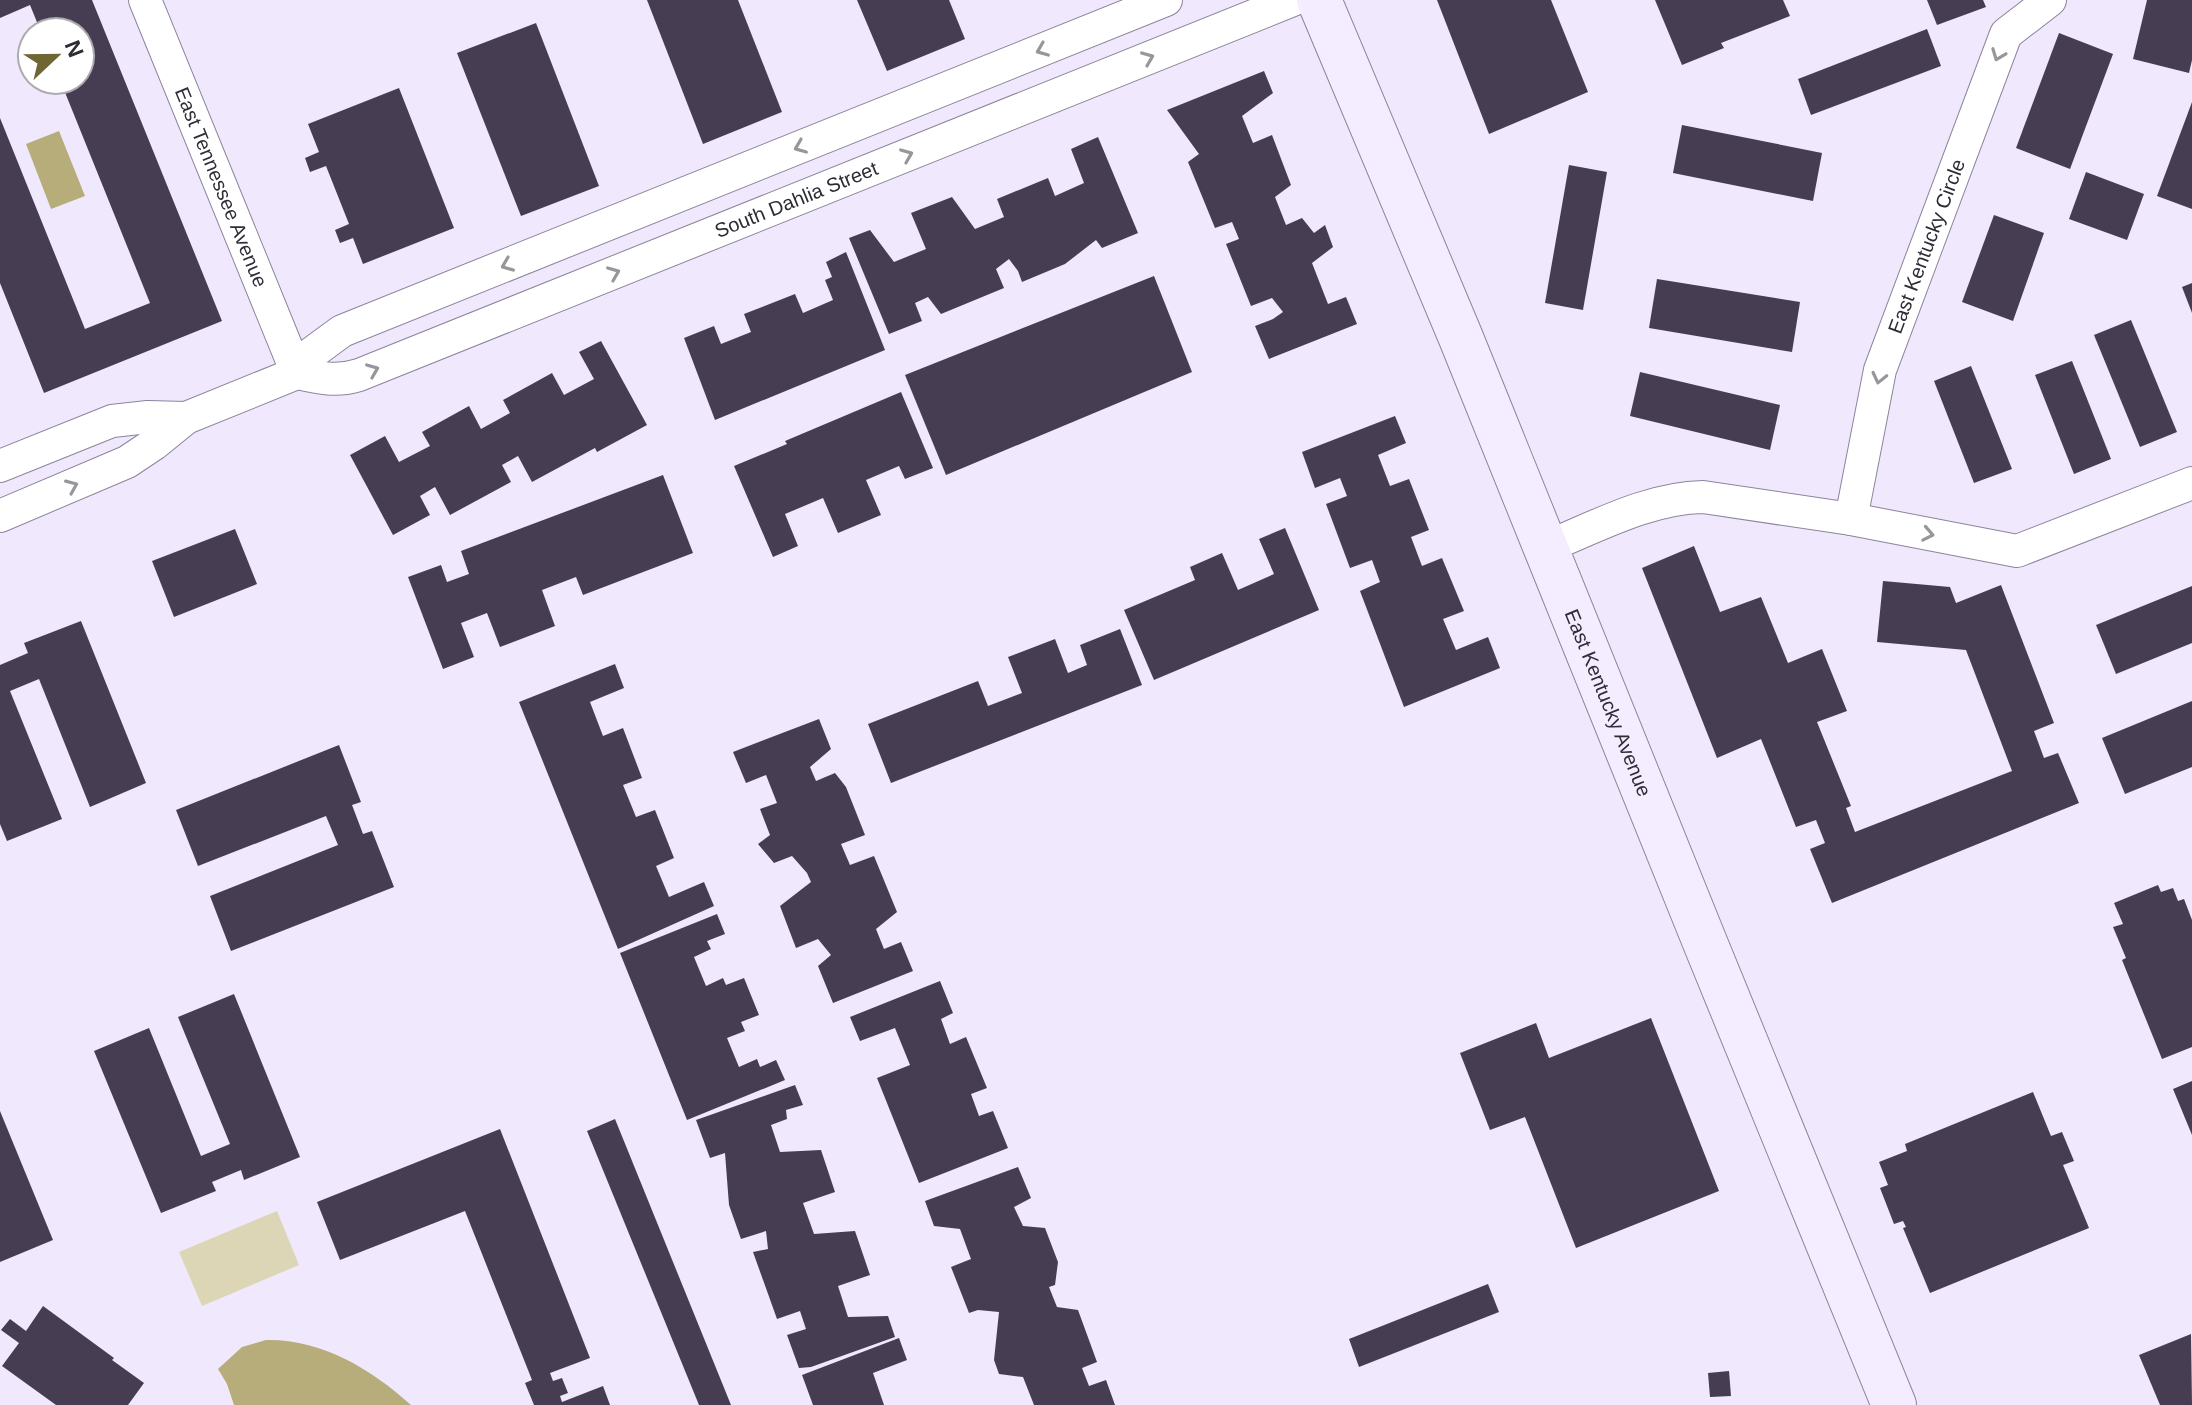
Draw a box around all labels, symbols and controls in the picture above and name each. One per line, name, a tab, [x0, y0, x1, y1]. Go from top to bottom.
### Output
north arrow	[16, 16, 96, 96]
text: N	[60, 37, 89, 61]
one-way arrow	[1036, 40, 1050, 57]
one-way arrow	[1991, 47, 2008, 61]
one-way arrow	[1140, 51, 1154, 68]
street label: East Tennessee Avenue	[171, 84, 272, 290]
one-way arrow	[794, 137, 808, 154]
one-way arrow	[899, 148, 913, 165]
street label: East Kentucky Circle	[1884, 156, 1969, 336]
street label: South Dahlia Street	[712, 157, 881, 242]
one-way arrow	[501, 255, 515, 272]
one-way arrow	[606, 266, 620, 283]
one-way arrow	[365, 363, 379, 380]
one-way arrow	[1871, 370, 1888, 384]
one-way arrow	[64, 480, 78, 496]
one-way arrow	[1921, 524, 1935, 541]
street label: East Kentucky Avenue	[1561, 606, 1656, 800]

